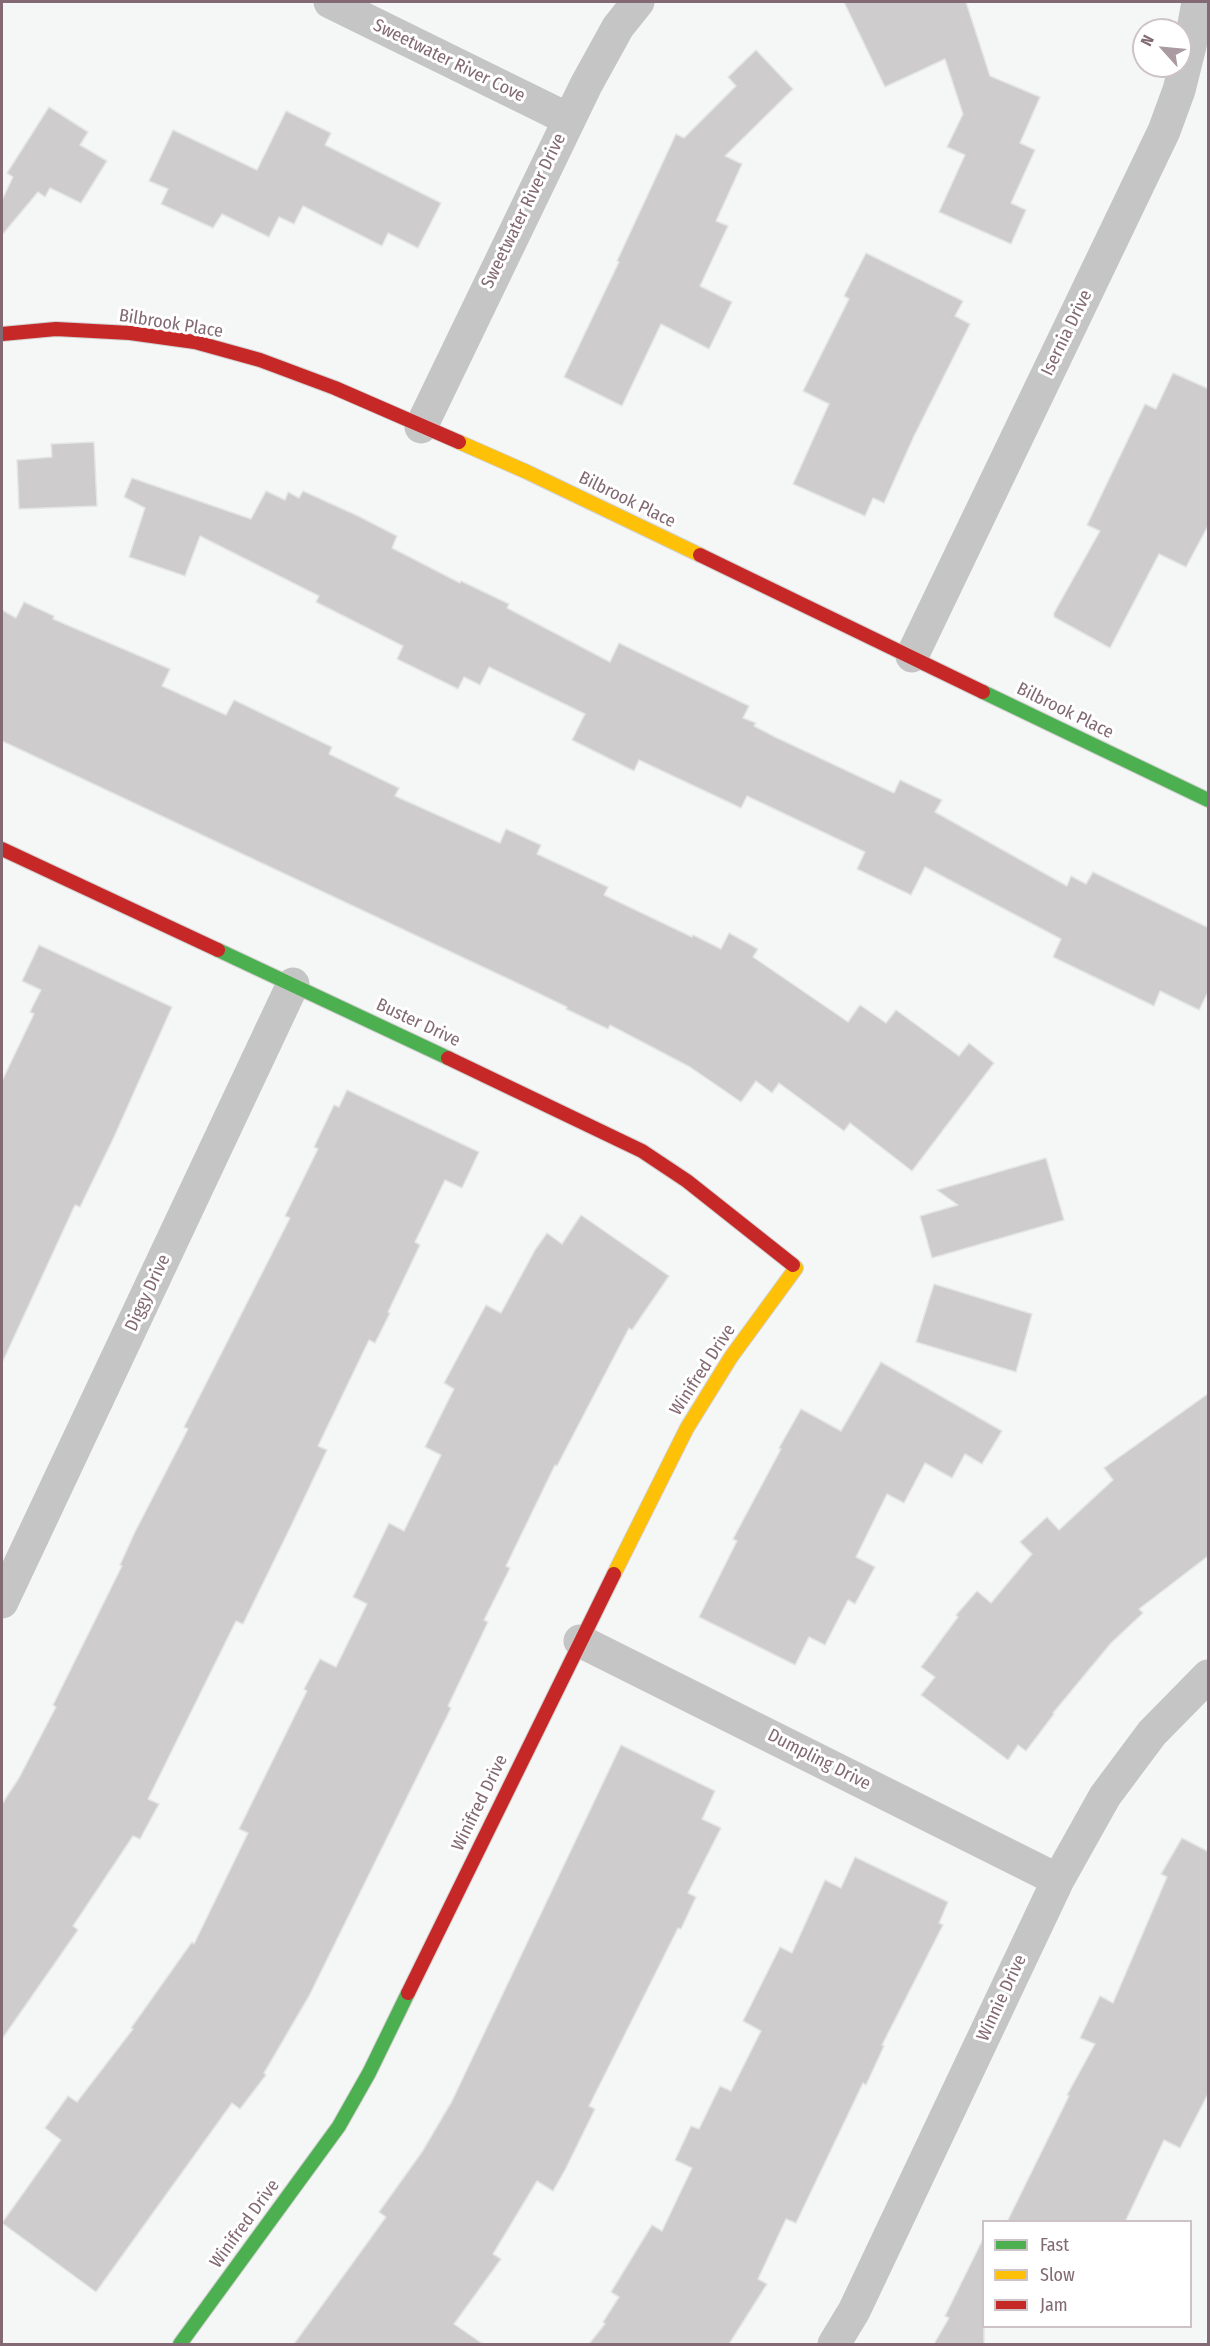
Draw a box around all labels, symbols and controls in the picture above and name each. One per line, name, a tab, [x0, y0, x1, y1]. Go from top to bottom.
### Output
street label: Sweetwater River Cove	[369, 15, 529, 107]
north arrow	[1132, 18, 1192, 78]
text: N	[1137, 32, 1158, 49]
street label: Sweetwater River Drive	[477, 130, 571, 292]
street label: Isernia Drive	[1037, 287, 1097, 379]
street label: Bilbrook Place	[117, 305, 225, 343]
street label: Bilbrook Place	[575, 467, 679, 533]
street label: Bilbrook Place	[1013, 678, 1117, 744]
street label: Buster Drive	[373, 994, 463, 1052]
street label: Diggy Drive	[121, 1251, 175, 1335]
street label: Winifred Drive	[666, 1320, 740, 1420]
street label: Dumpling Drive	[764, 1725, 874, 1795]
street label: Winifred Drive	[447, 1751, 513, 1855]
street label: Winnie Drive	[973, 1951, 1031, 2045]
street label: Winifred Drive	[206, 2176, 284, 2272]
legend	[982, 2220, 1192, 2328]
text: Fast	[1040, 2234, 1069, 2256]
text: Slow	[1040, 2264, 1075, 2286]
text: Jam	[1040, 2294, 1068, 2316]

